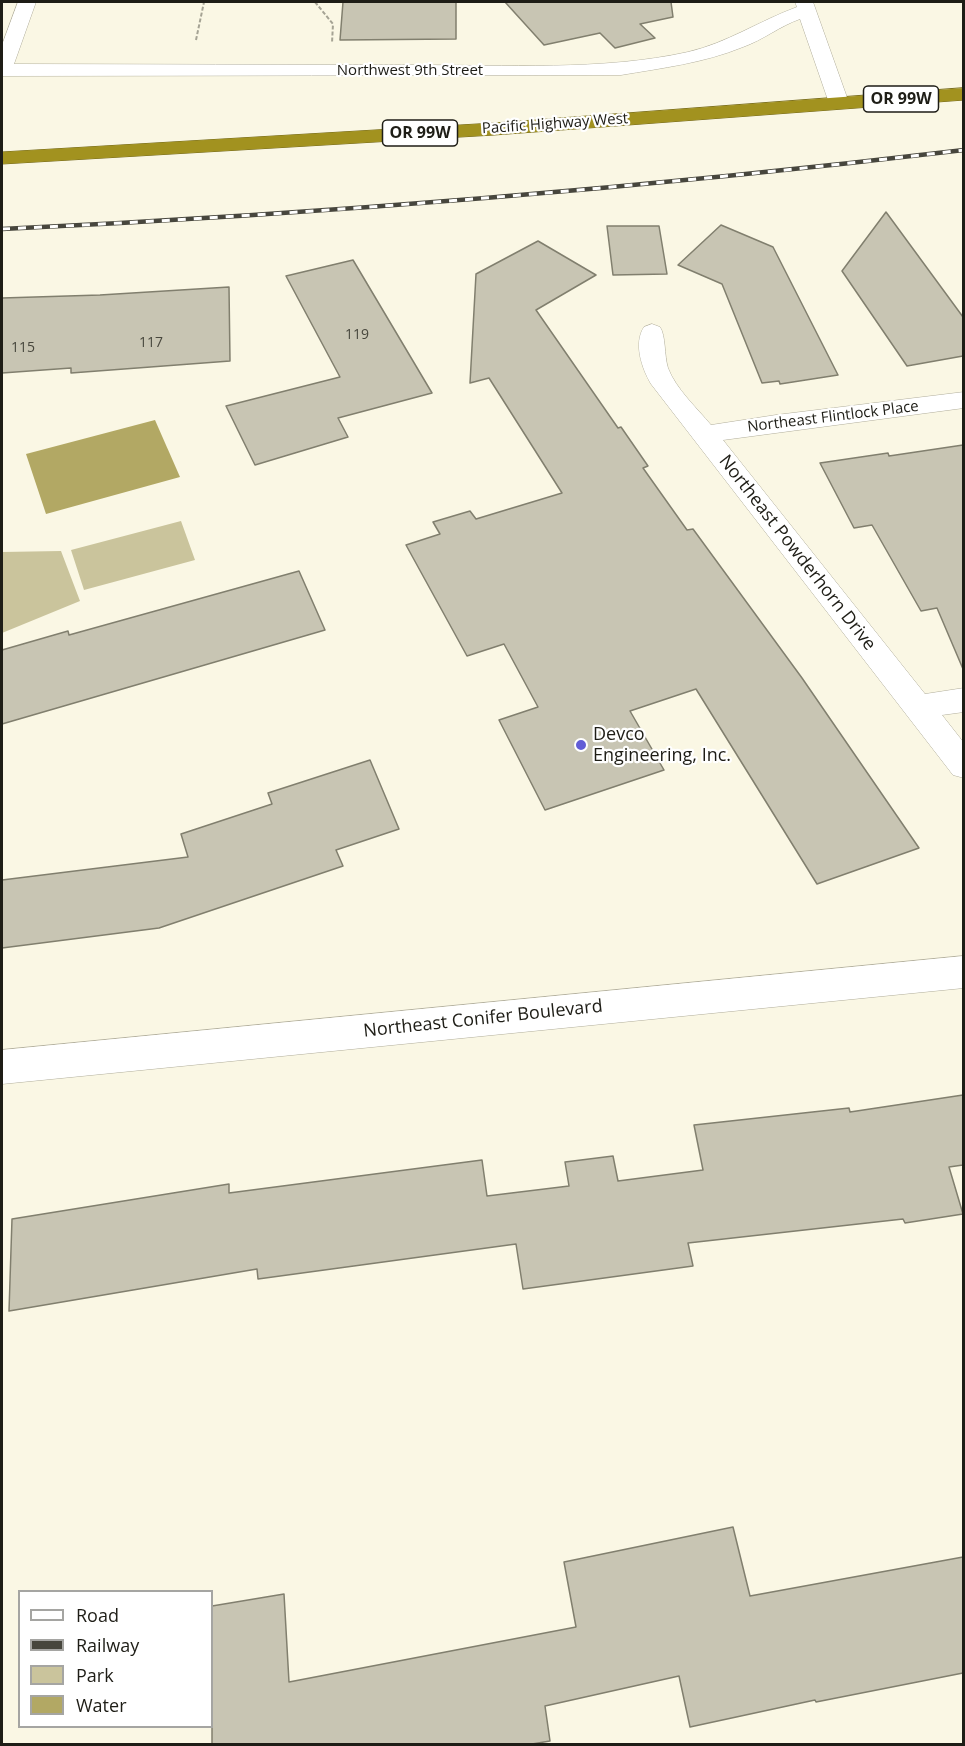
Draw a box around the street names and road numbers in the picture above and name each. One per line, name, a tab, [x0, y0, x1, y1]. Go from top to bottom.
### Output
street label: Northwest 9th Street	[337, 62, 483, 80]
road number: OR 99W	[864, 86, 938, 112]
street label: Pacific Highway West	[481, 110, 629, 138]
road number: OR 99W	[382, 120, 458, 146]
street label: Northeast Flintlock Place	[746, 398, 920, 436]
street label: Northeast Powderhorn Drive	[714, 451, 880, 655]
street label: Northeast Conifer Boulevard	[362, 996, 604, 1042]

